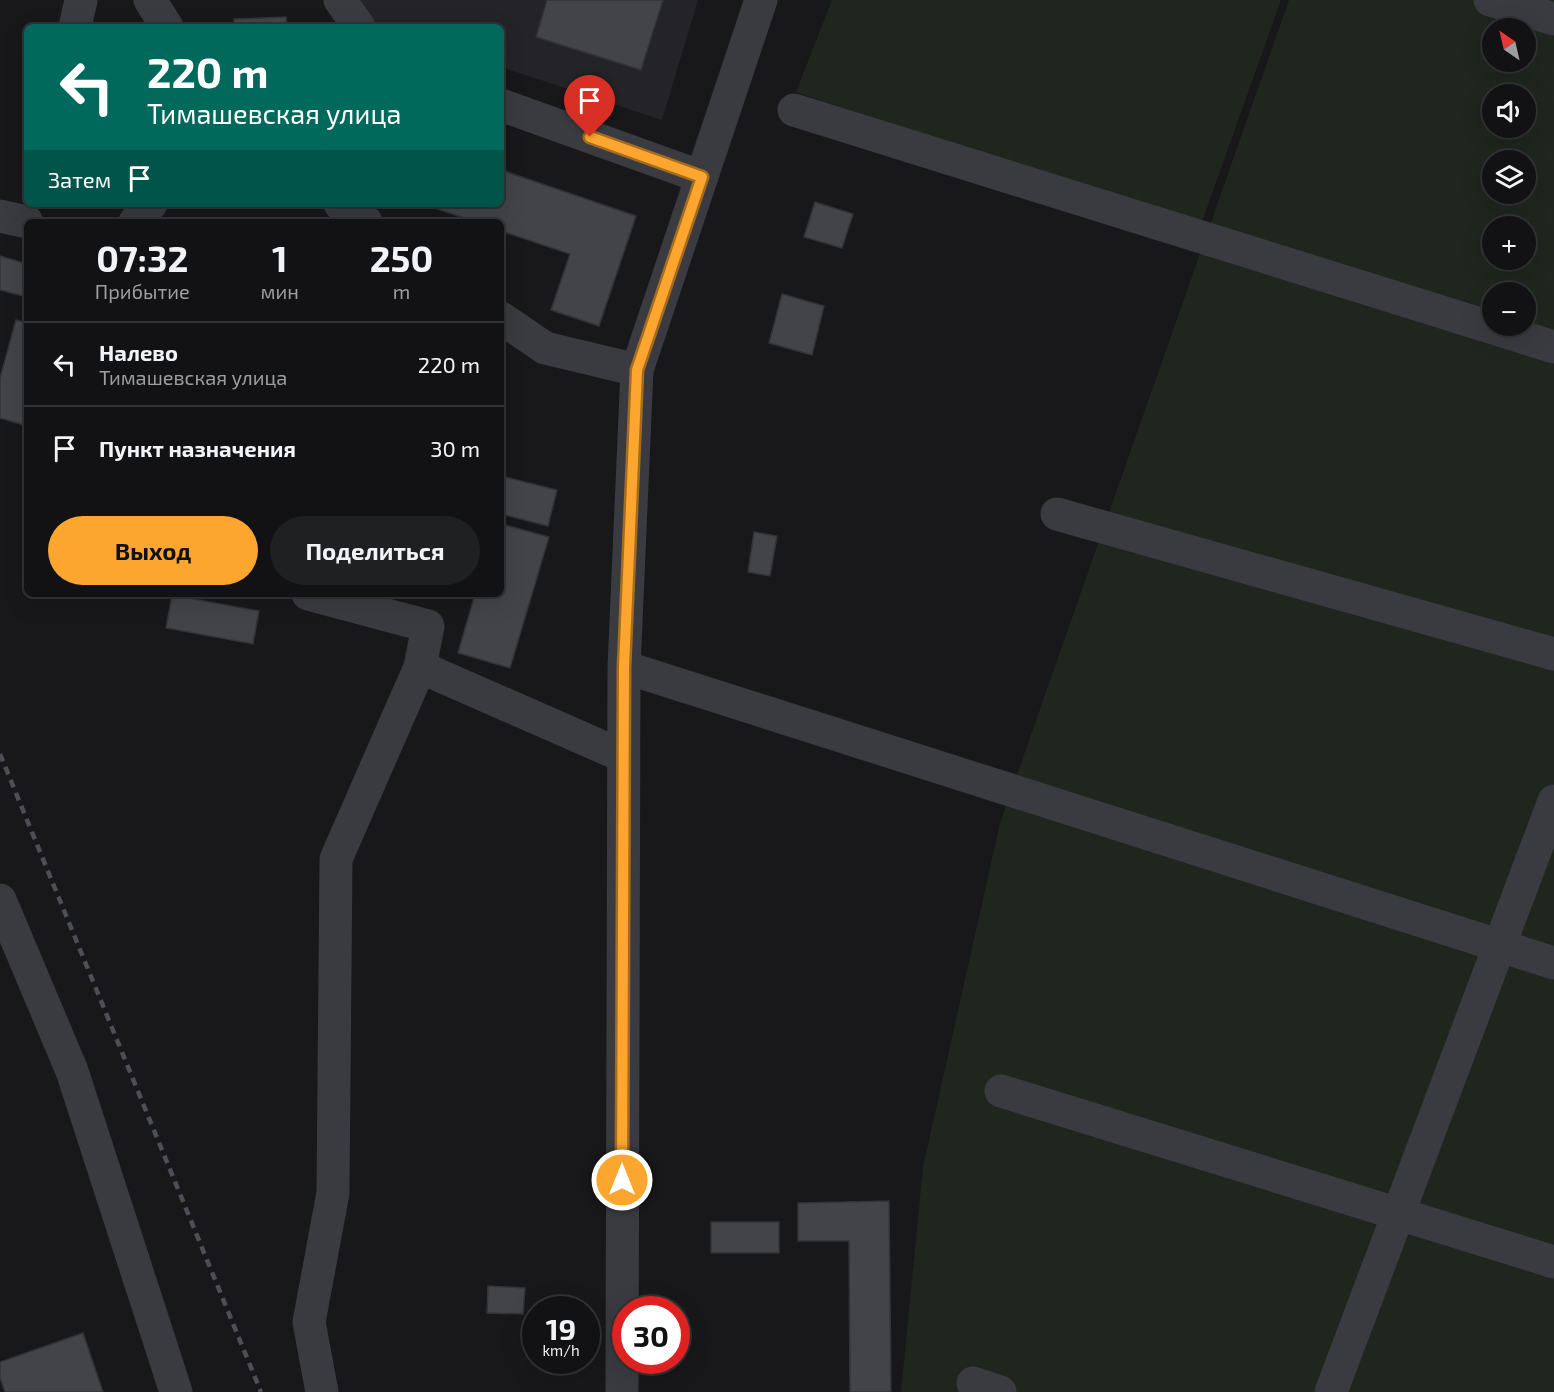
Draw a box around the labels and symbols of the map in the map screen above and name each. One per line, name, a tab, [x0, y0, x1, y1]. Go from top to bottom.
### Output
north arrow	[1482, 18, 1536, 72]
pin	[564, 75, 615, 137]
position arrow	[590, 1148, 654, 1212]
speed limit sign: 30	[612, 1296, 690, 1374]

